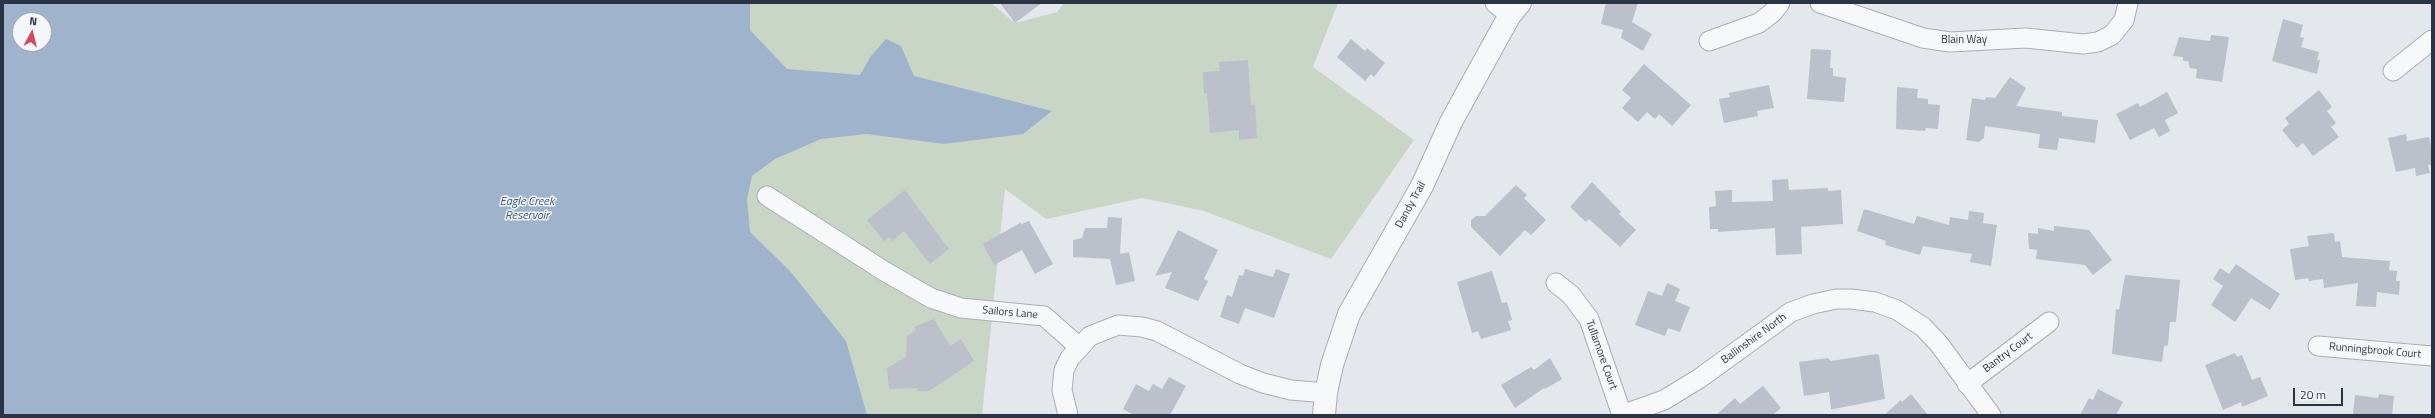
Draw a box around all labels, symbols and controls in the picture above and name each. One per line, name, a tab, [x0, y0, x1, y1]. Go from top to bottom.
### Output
north arrow	[12, 12, 52, 52]
text: N	[29, 13, 38, 29]
street label: Blain Way	[1941, 33, 1987, 47]
street label: Dandy Trail	[1393, 179, 1429, 231]
water label: Eagle Creek Reservoir	[500, 195, 554, 223]
street label: Sailors Lane	[982, 304, 1038, 322]
street label: Ballinshire North	[1719, 311, 1789, 367]
street label: Tullamore Court	[1582, 318, 1620, 392]
street label: Bantry Court	[1981, 330, 2035, 376]
street label: Runningbrook Court	[2328, 340, 2422, 362]
scale bar	[2295, 380, 2345, 406]
text: 20 m	[2300, 385, 2326, 404]

